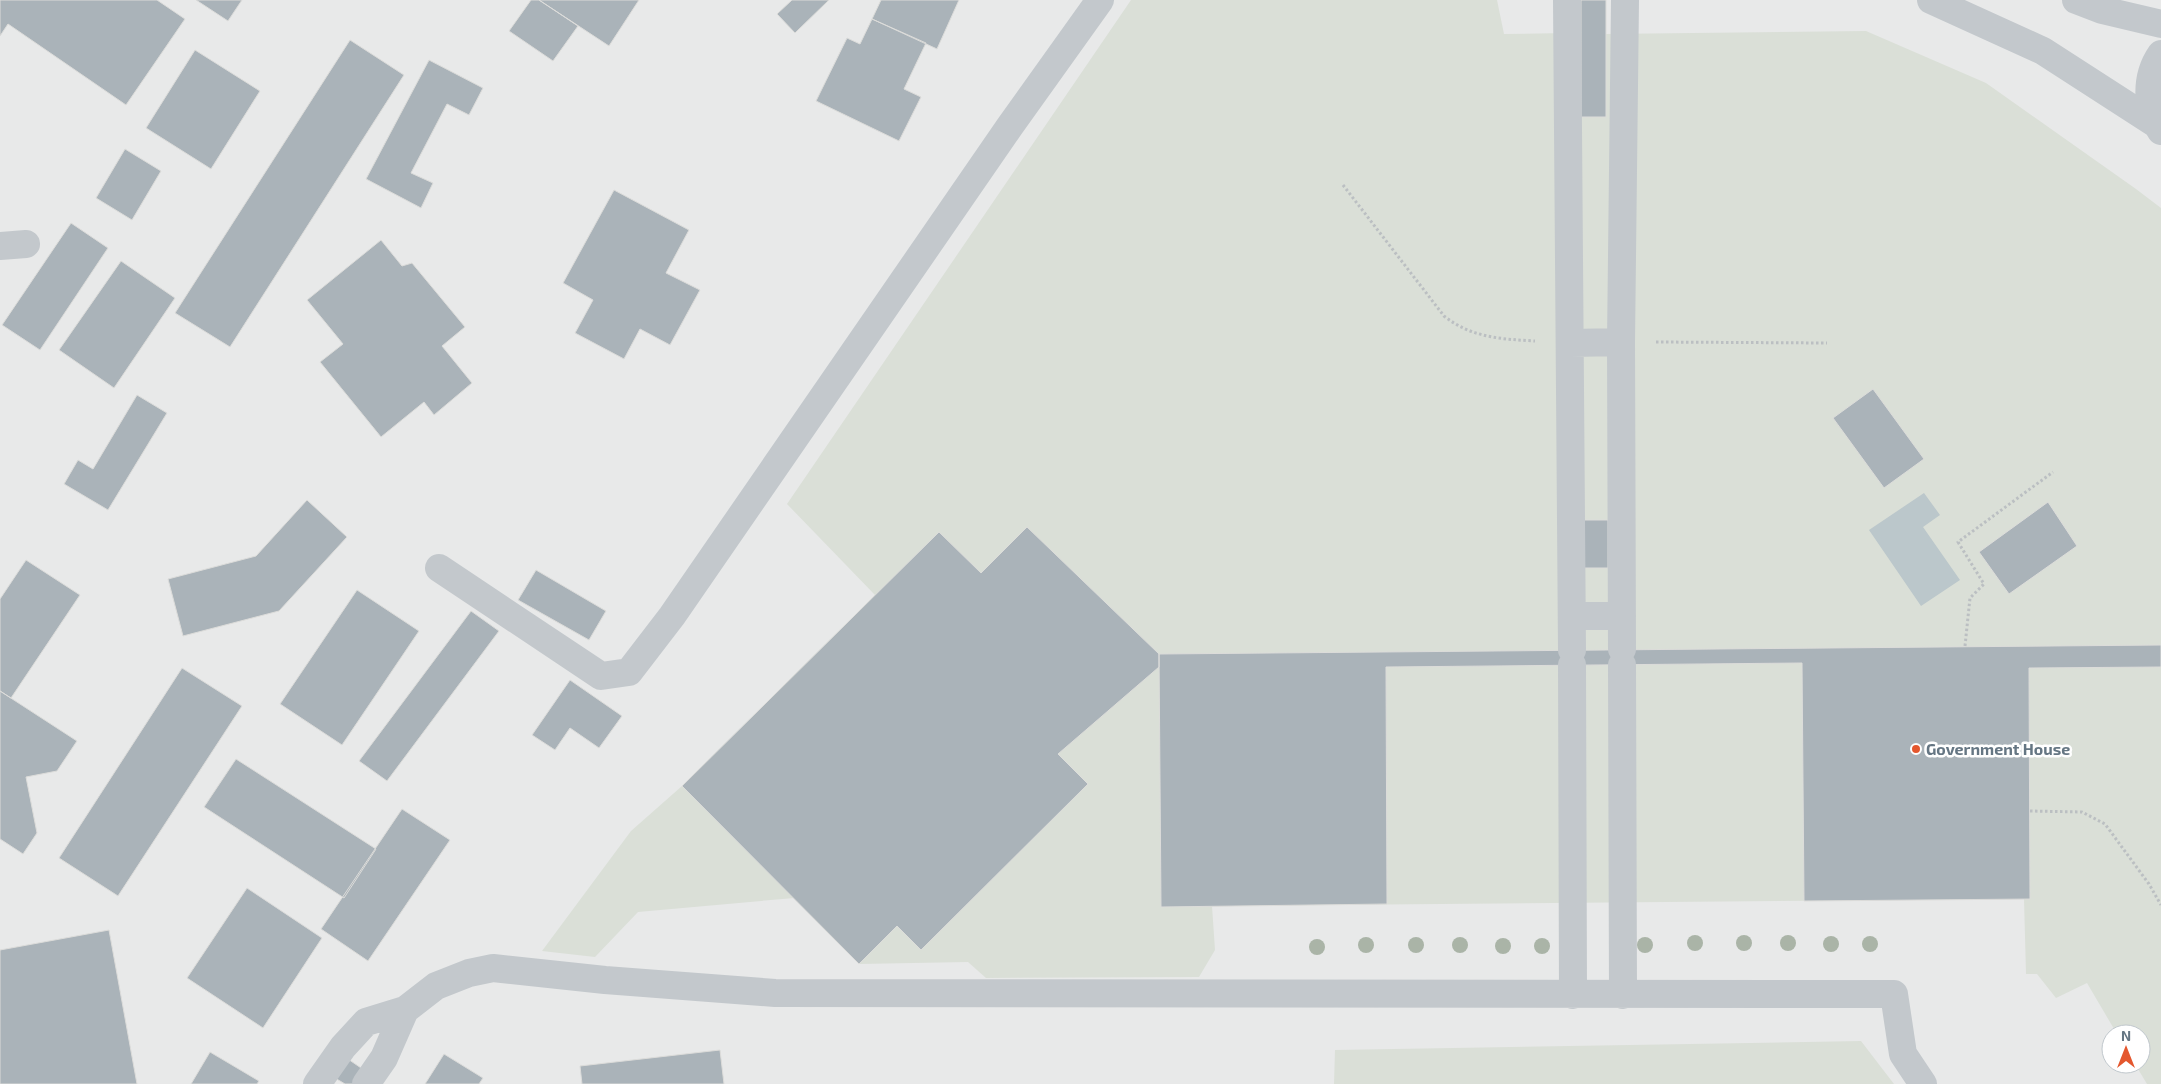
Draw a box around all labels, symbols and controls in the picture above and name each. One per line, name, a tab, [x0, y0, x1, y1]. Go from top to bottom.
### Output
place label: Government House	[1926, 739, 2070, 758]
marker: Government House	[1910, 743, 1922, 755]
north arrow	[2101, 1024, 2151, 1074]
text: N	[2121, 1027, 2131, 1044]

